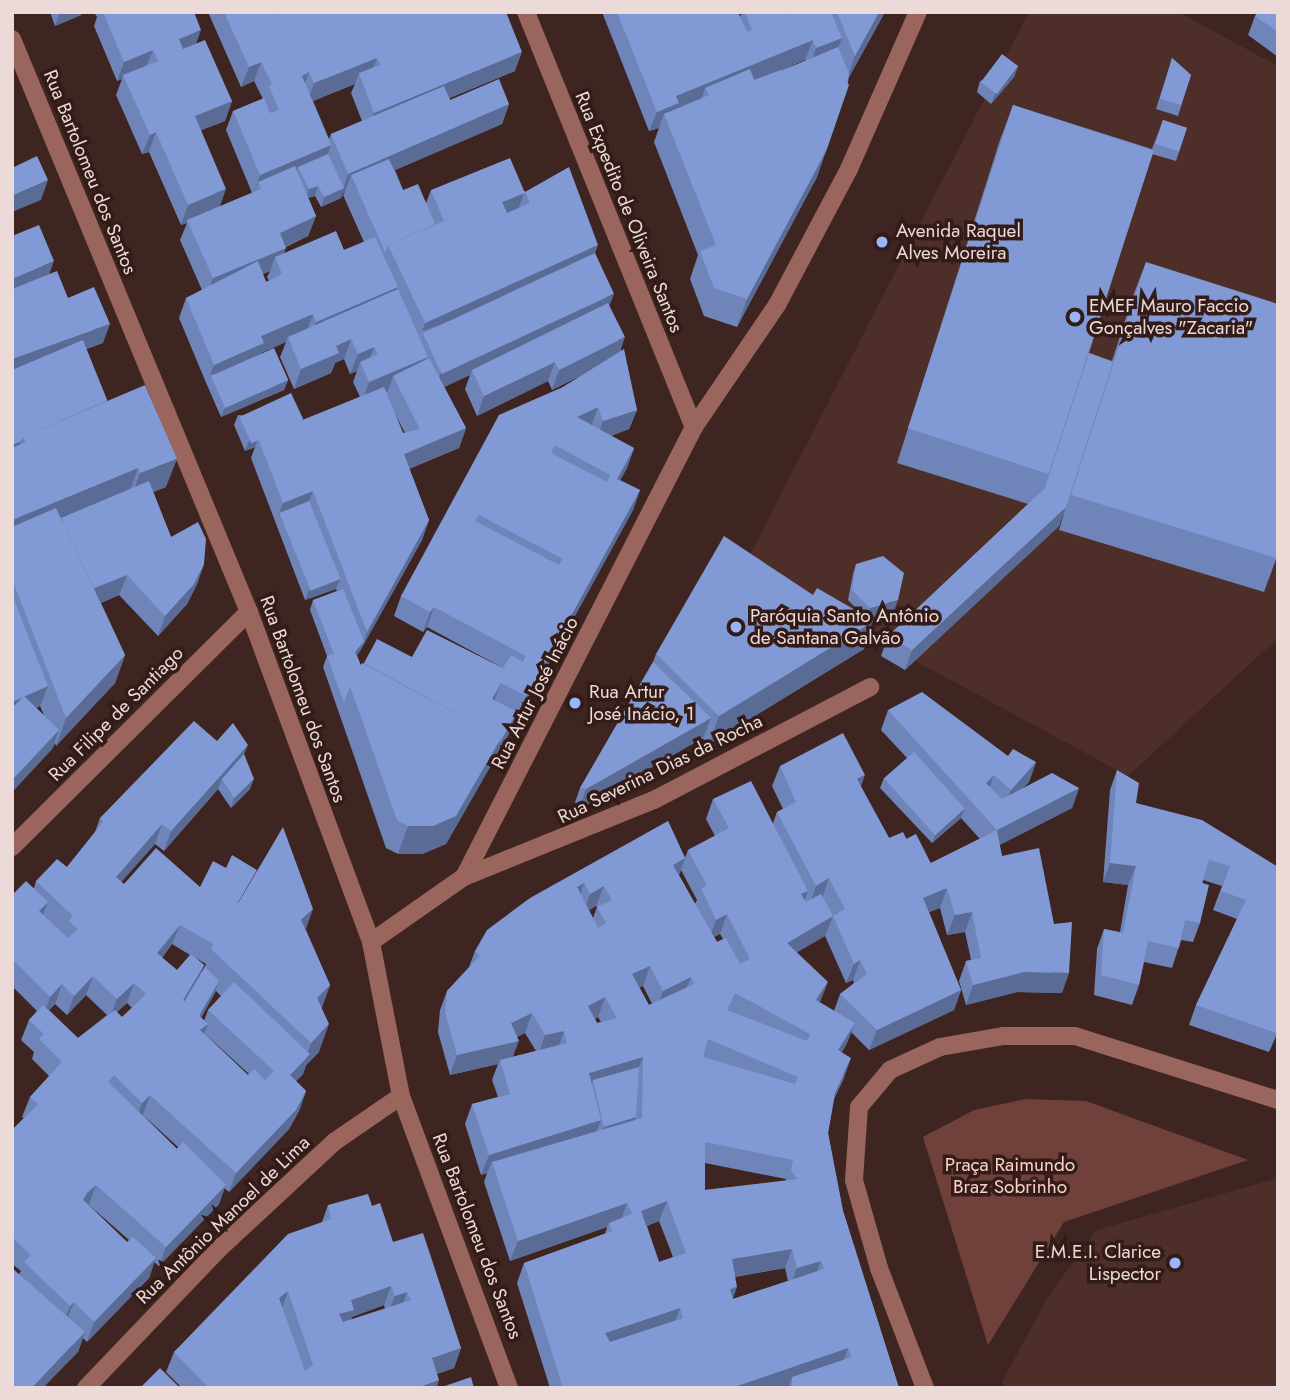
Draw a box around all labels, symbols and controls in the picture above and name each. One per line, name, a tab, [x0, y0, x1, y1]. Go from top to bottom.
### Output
street label: Rua Bartolomeu dos Santos	[39, 67, 141, 277]
street label: Rua Expedito de Oliveira Santos	[570, 88, 688, 336]
place label: Avenida Raquel Alves Moreira	[896, 220, 1021, 264]
marker: Avenida Raquel Alves Moreira	[874, 234, 890, 250]
place label: EMEF Mauro Faccio Gonçalves "Zacaria"	[1089, 295, 1253, 339]
marker: EMEF Mauro Faccio Gonçalves "Zacaria"	[1067, 309, 1083, 325]
street label: Rua Bartolomeu dos Santos	[255, 593, 351, 805]
place label: Paróquia Santo Antônio de Santana Galvão	[750, 605, 939, 649]
street label: Rua Artur José Inácio	[487, 613, 583, 773]
marker: Paróquia Santo Antônio de Santana Galvão	[728, 619, 744, 635]
street label: Rua Filipe de Santiago	[44, 642, 188, 786]
place label: Rua Artur José Inácio, 1	[589, 681, 694, 725]
marker: Rua Artur José Inácio, 1	[567, 695, 583, 711]
street label: Rua Severina Dias da Rocha	[554, 709, 766, 829]
street label: Rua Bartolomeu dos Santos	[427, 1130, 527, 1342]
street label: Rua Antônio Manoel de Lima	[131, 1131, 315, 1309]
park label: Praça Raimundo Braz Sobrinho	[945, 1154, 1075, 1198]
place label: E.M.E.I. Clarice Lispector	[1035, 1241, 1161, 1285]
marker: E.M.E.I. Clarice Lispector	[1167, 1255, 1183, 1271]

